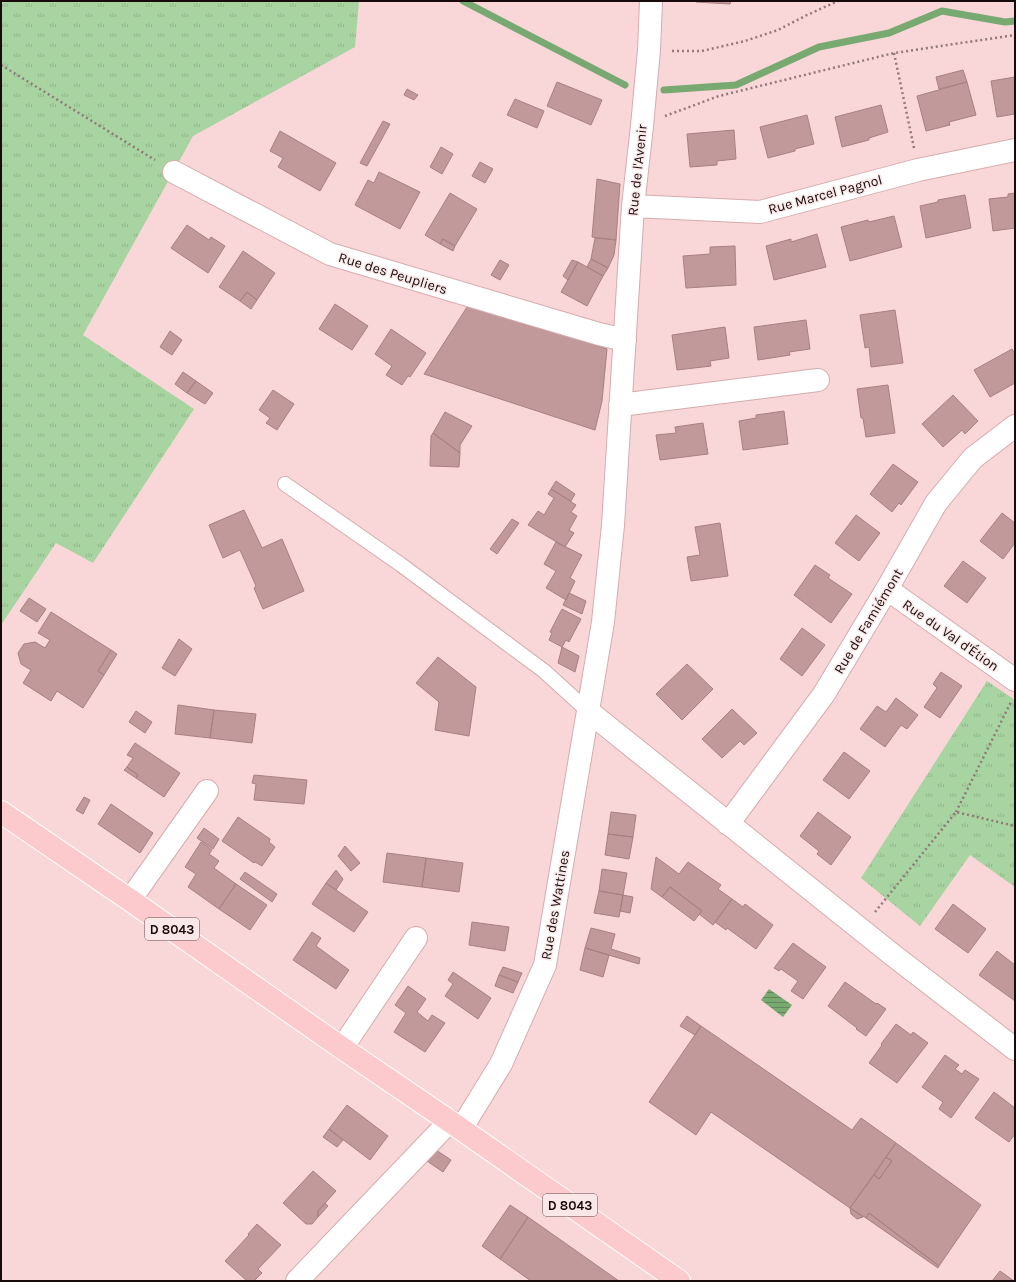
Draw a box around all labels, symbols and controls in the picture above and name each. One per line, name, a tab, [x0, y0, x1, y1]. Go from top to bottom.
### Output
street label: Rue de l'Avenir	[624, 123, 651, 217]
street label: Rue Marcel Pagnol	[766, 171, 884, 218]
street label: Rue des Peupliers	[336, 249, 449, 298]
street label: Rue de Famiémont	[830, 565, 907, 677]
street label: Rue du Val d'Étion	[899, 595, 1003, 675]
street label: Rue des Wattines	[537, 849, 574, 961]
road number: D 8043	[145, 918, 199, 940]
road number: D 8043	[543, 1194, 597, 1216]

